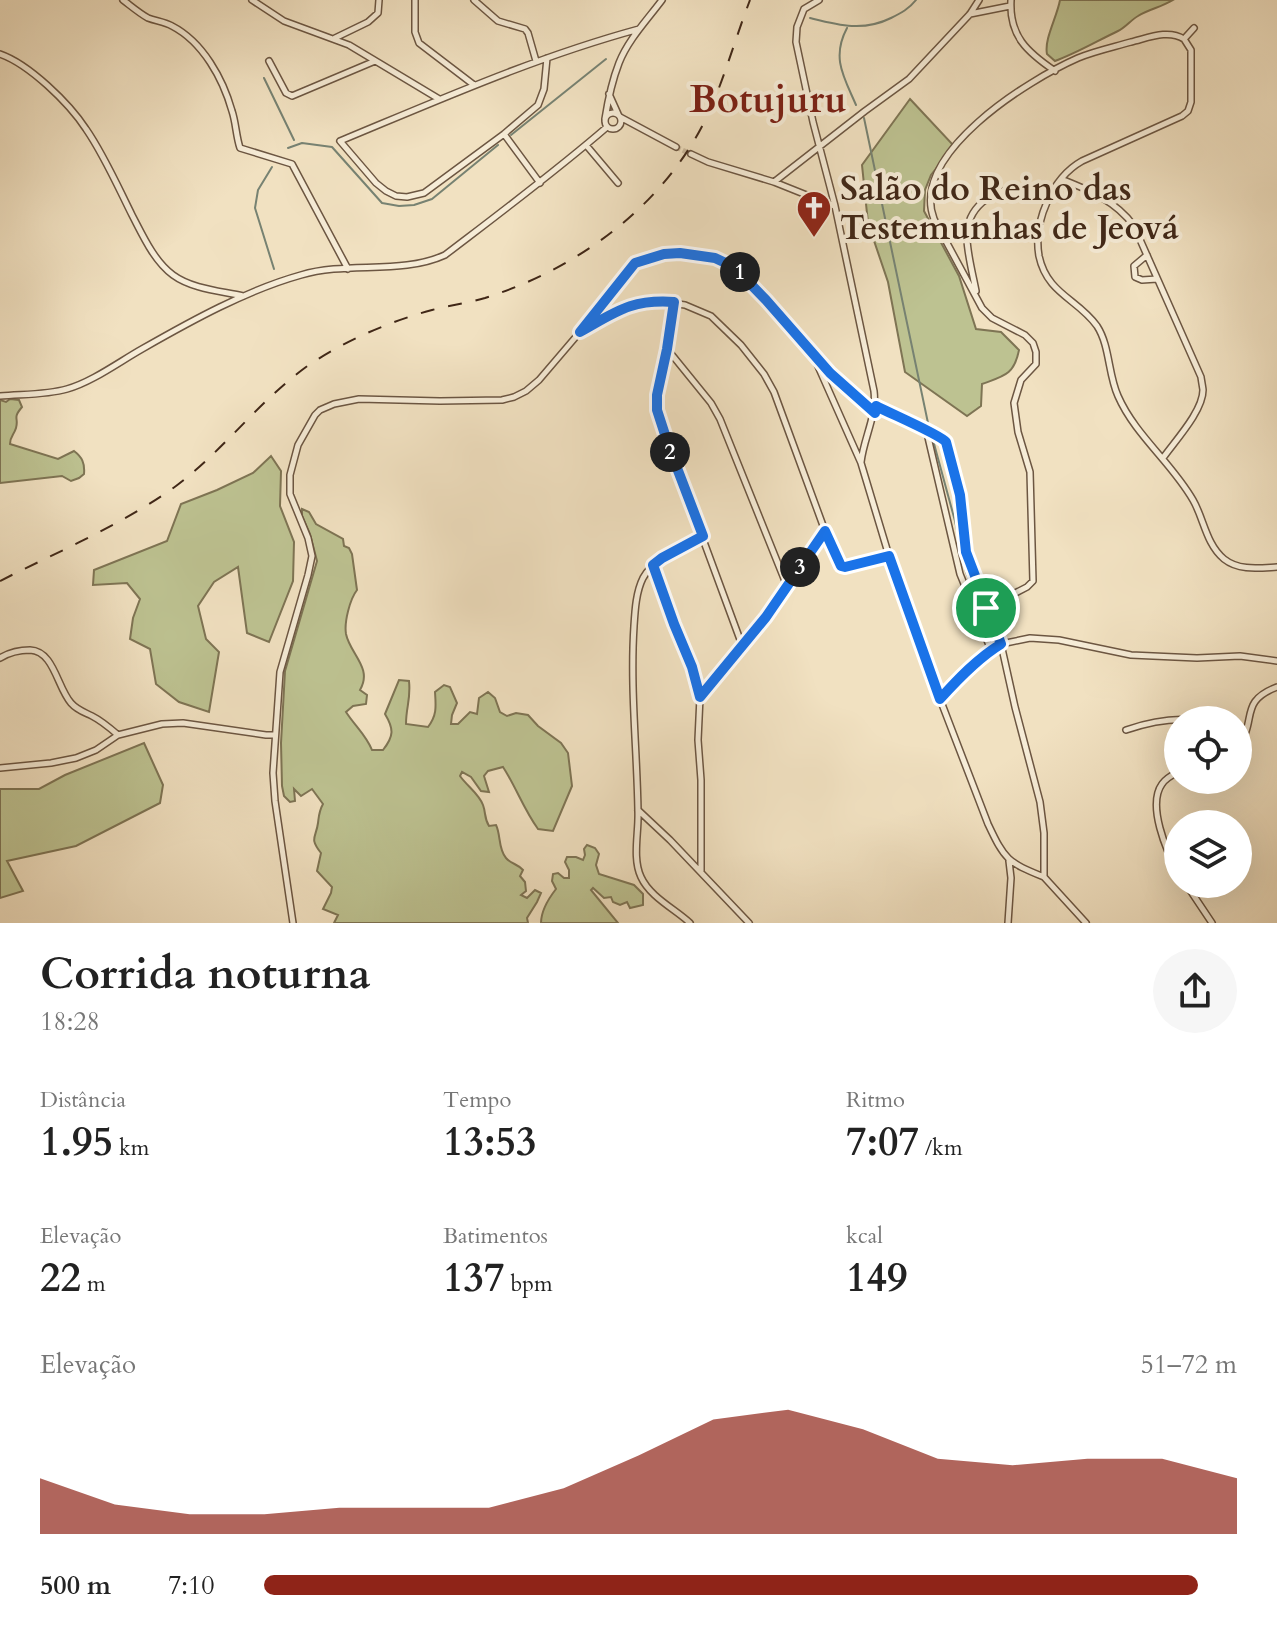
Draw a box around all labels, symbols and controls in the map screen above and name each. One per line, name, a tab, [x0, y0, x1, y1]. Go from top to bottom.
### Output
district label: Botujuru	[689, 74, 847, 126]
place label: Salão do Reino das Testemunhas de Jeová	[840, 166, 1179, 251]
church icon: Salão do Reino das Testemunhas de Jeová	[795, 189, 833, 239]
pin: 1	[720, 252, 760, 292]
text: 1	[734, 257, 746, 287]
pin: 2	[650, 432, 690, 472]
text: 2	[664, 437, 676, 467]
pin: 3	[780, 547, 820, 587]
text: 3	[794, 552, 806, 582]
pin	[952, 574, 1020, 642]
icon: arrive	[964, 586, 1008, 630]
map controls	[1164, 706, 1252, 898]
button: locate	[1164, 706, 1252, 794]
button: layers	[1164, 810, 1252, 898]
text: Corrida noturna	[40, 944, 371, 1004]
button: share	[1153, 949, 1237, 1033]
text: 18:28	[40, 1004, 100, 1039]
text: Distância	[40, 1085, 126, 1115]
text: Tempo	[443, 1085, 511, 1115]
text: Ritmo	[846, 1085, 905, 1115]
text: 1.95	[40, 1115, 113, 1170]
text: 13:53	[443, 1115, 537, 1170]
text: 7:07	[846, 1115, 919, 1170]
text: km	[113, 1133, 149, 1163]
text: /km	[919, 1133, 963, 1163]
text: Elevação	[40, 1221, 121, 1251]
text: Batimentos	[443, 1221, 548, 1251]
text: kcal	[846, 1221, 883, 1251]
text: 22	[40, 1251, 81, 1306]
text: 137	[443, 1251, 504, 1306]
text: 149	[846, 1251, 907, 1306]
text: m	[81, 1269, 106, 1299]
text: bpm	[504, 1269, 553, 1299]
text: Elevação	[40, 1347, 136, 1382]
text: 51–72 m	[1140, 1347, 1237, 1382]
text: 500 m	[40, 1568, 111, 1603]
text: 7:10	[168, 1568, 215, 1603]

